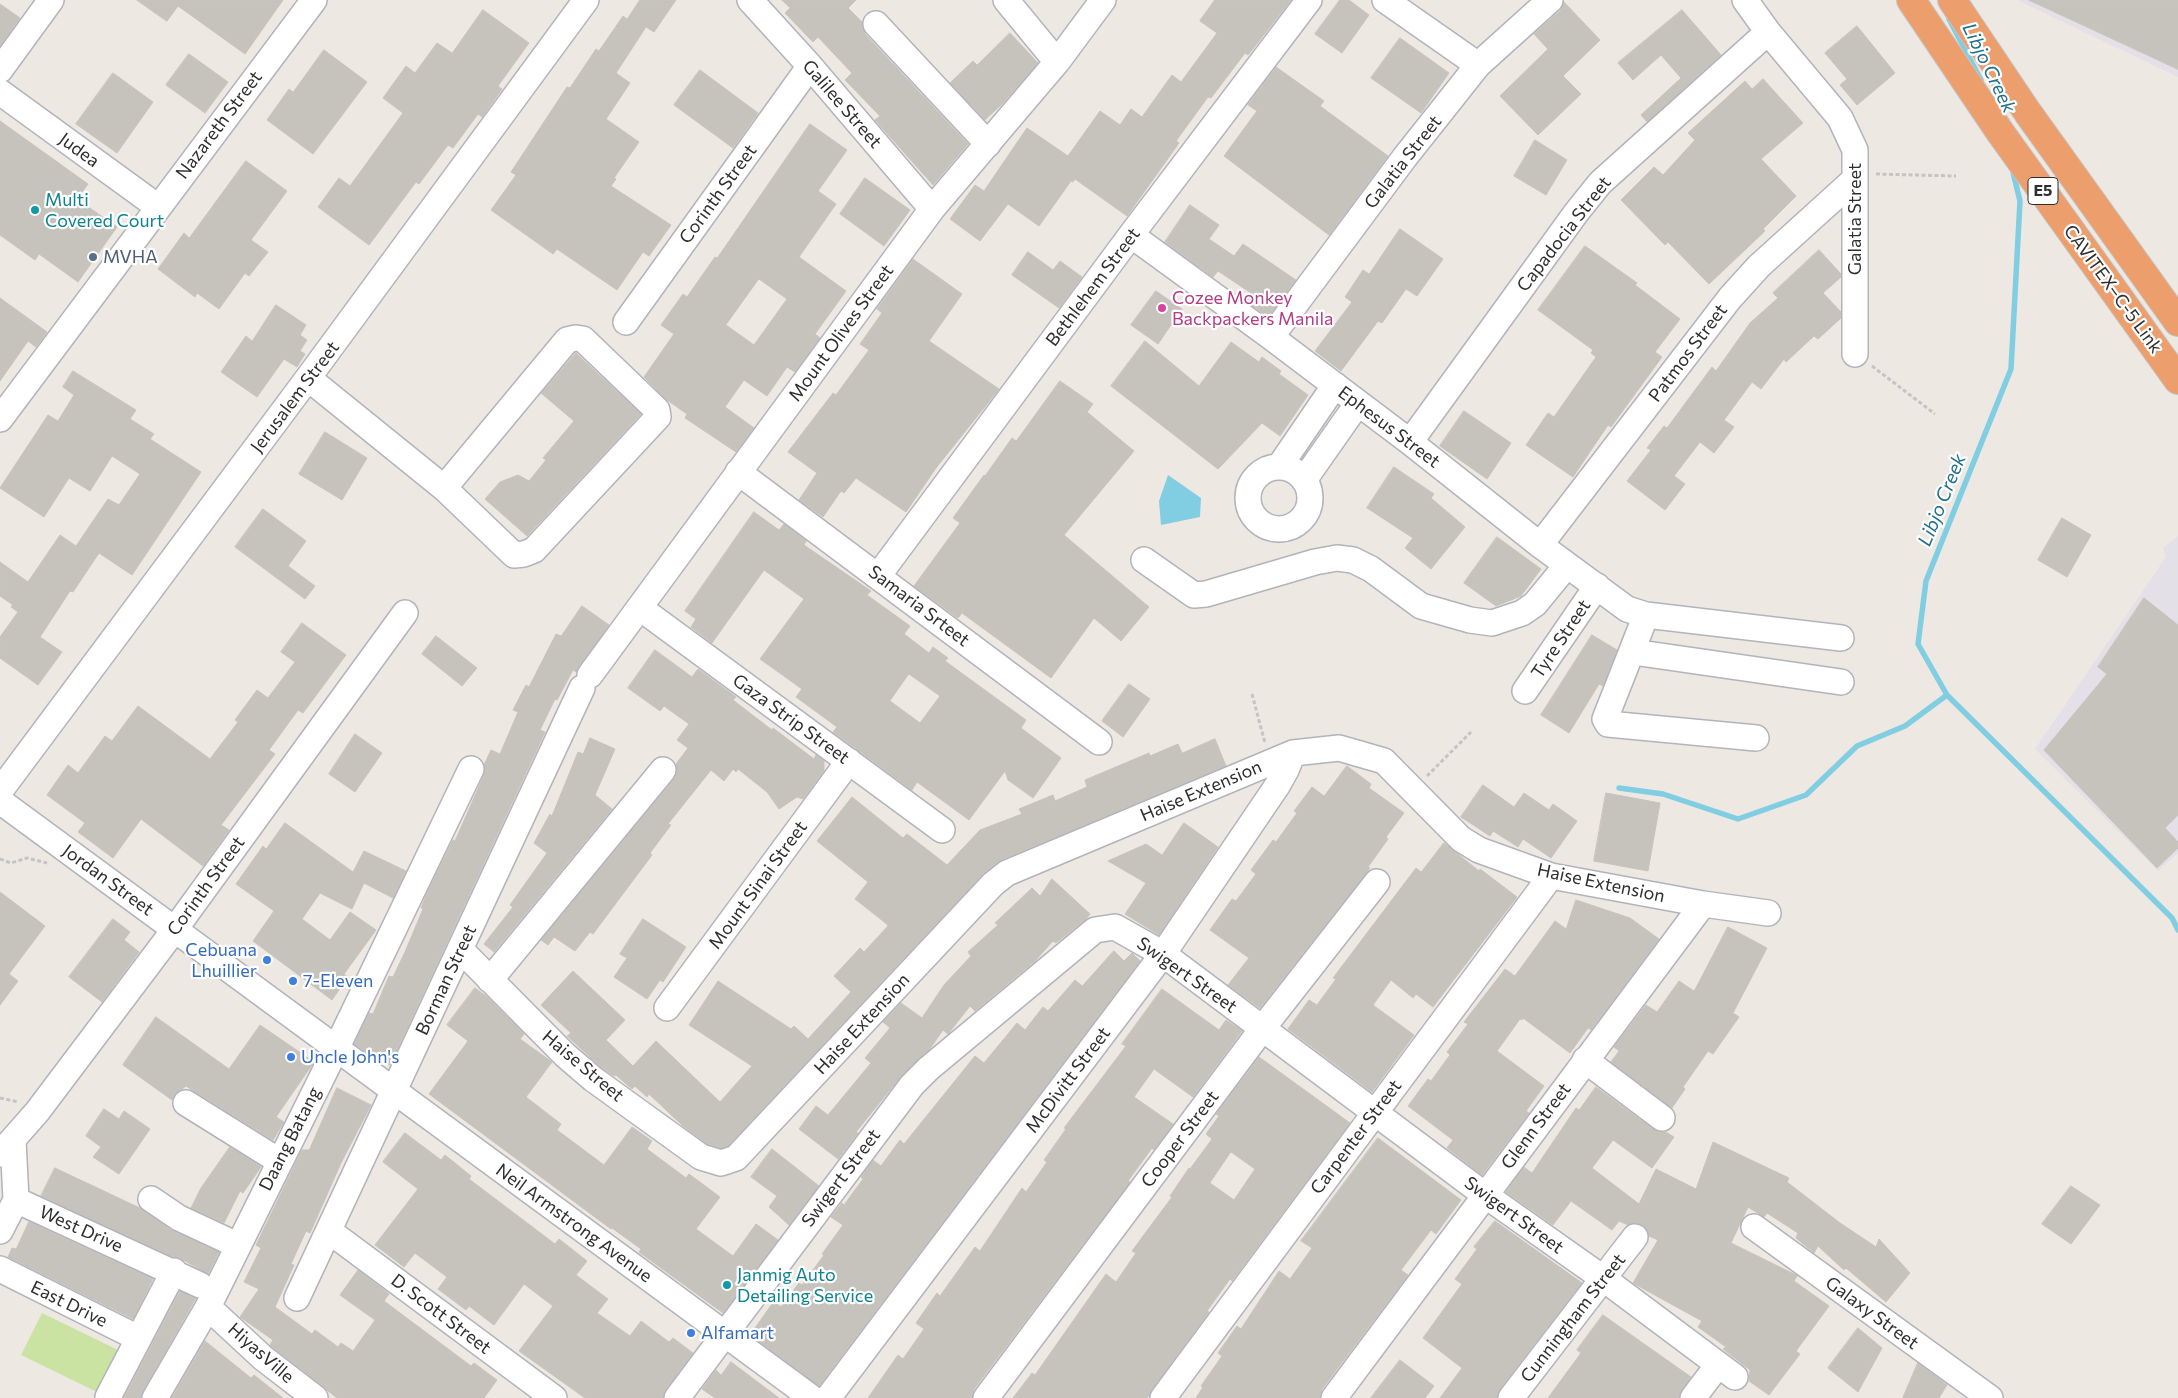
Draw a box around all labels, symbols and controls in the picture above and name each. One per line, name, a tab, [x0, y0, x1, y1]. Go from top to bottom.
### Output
water label: Libjo Creek	[1957, 19, 2021, 117]
street label: Galilee Street	[798, 56, 886, 152]
street label: Nazareth Street	[171, 67, 267, 183]
street label: Galatia Street	[1360, 111, 1446, 213]
street label: Judea	[55, 128, 103, 172]
street label: Corinth Street	[675, 140, 761, 248]
street label: Galatia Street	[1844, 163, 1866, 275]
street label: Capadocia Street	[1512, 172, 1616, 296]
road number: E5	[2028, 178, 2058, 205]
place label: Multi Covered Court	[45, 189, 164, 232]
marker: Multi Covered Court	[29, 204, 41, 216]
street label: CAVITEX–C-5 Link	[2059, 221, 2167, 357]
street label: Bethlehem Street	[1041, 224, 1145, 350]
place label: MVHA	[103, 246, 158, 268]
marker: MVHA	[87, 251, 99, 263]
street label: Mount Olives Street	[784, 260, 898, 406]
place label: Cozee Monkey Backpackers Manila	[1172, 287, 1333, 330]
street label: Patmos Street	[1644, 300, 1732, 406]
marker: Cozee Monkey Backpackers Manila	[1156, 302, 1168, 314]
street label: Jerusalem Street	[246, 337, 344, 457]
street label: Ephesus Street	[1334, 382, 1444, 472]
water label: Libjo Creek	[1913, 451, 1971, 549]
street label: Samaria Srteet	[864, 561, 974, 651]
street label: Tyre Street	[1527, 595, 1595, 683]
street label: Gaza Strip Street	[728, 669, 854, 769]
street label: Haise Extension	[1137, 756, 1265, 826]
street label: Mount Sinai Street	[704, 817, 812, 953]
street label: Corinth Street	[163, 832, 249, 940]
street label: Jordan Street	[58, 840, 158, 920]
street label: Haise Extension	[1535, 859, 1667, 907]
street label: Borman Street	[411, 921, 481, 1039]
street label: Swigert Street	[1133, 933, 1241, 1017]
place label: Cebuana Lhuillier	[185, 939, 257, 982]
marker: Cebuana Lhuillier	[261, 954, 273, 966]
street label: Haise Extension	[810, 969, 914, 1079]
place label: 7-Eleven	[303, 970, 373, 992]
marker: 7-Eleven	[287, 975, 299, 987]
street label: McDivitt Street	[1021, 1023, 1115, 1137]
street label: Haise Street	[538, 1026, 628, 1106]
place label: Uncle John's	[301, 1046, 399, 1068]
marker: Uncle John's	[285, 1051, 297, 1063]
street label: Carpenter Street	[1306, 1076, 1406, 1198]
street label: Glenn Street	[1497, 1079, 1575, 1173]
street label: Daang Batang	[255, 1084, 325, 1194]
street label: Cooper Street	[1137, 1086, 1223, 1192]
street label: Swigert Street	[797, 1125, 885, 1231]
street label: Neil Armstrong Avenue	[492, 1159, 656, 1287]
street label: Swigert Street	[1460, 1172, 1568, 1258]
street label: West Drive	[36, 1201, 126, 1257]
street label: Cunningham Street	[1516, 1249, 1630, 1387]
place label: Janmig Auto Detailing Service	[737, 1264, 873, 1306]
street label: D. Scott Street	[387, 1269, 495, 1359]
street label: Galaxy Street	[1821, 1272, 1923, 1354]
street label: East Drive	[27, 1276, 111, 1332]
marker: Janmig Auto Detailing Service	[721, 1279, 733, 1291]
street label: HiyasVille	[224, 1318, 298, 1388]
place label: Alfamart	[701, 1322, 774, 1344]
marker: Alfamart	[685, 1327, 697, 1339]

